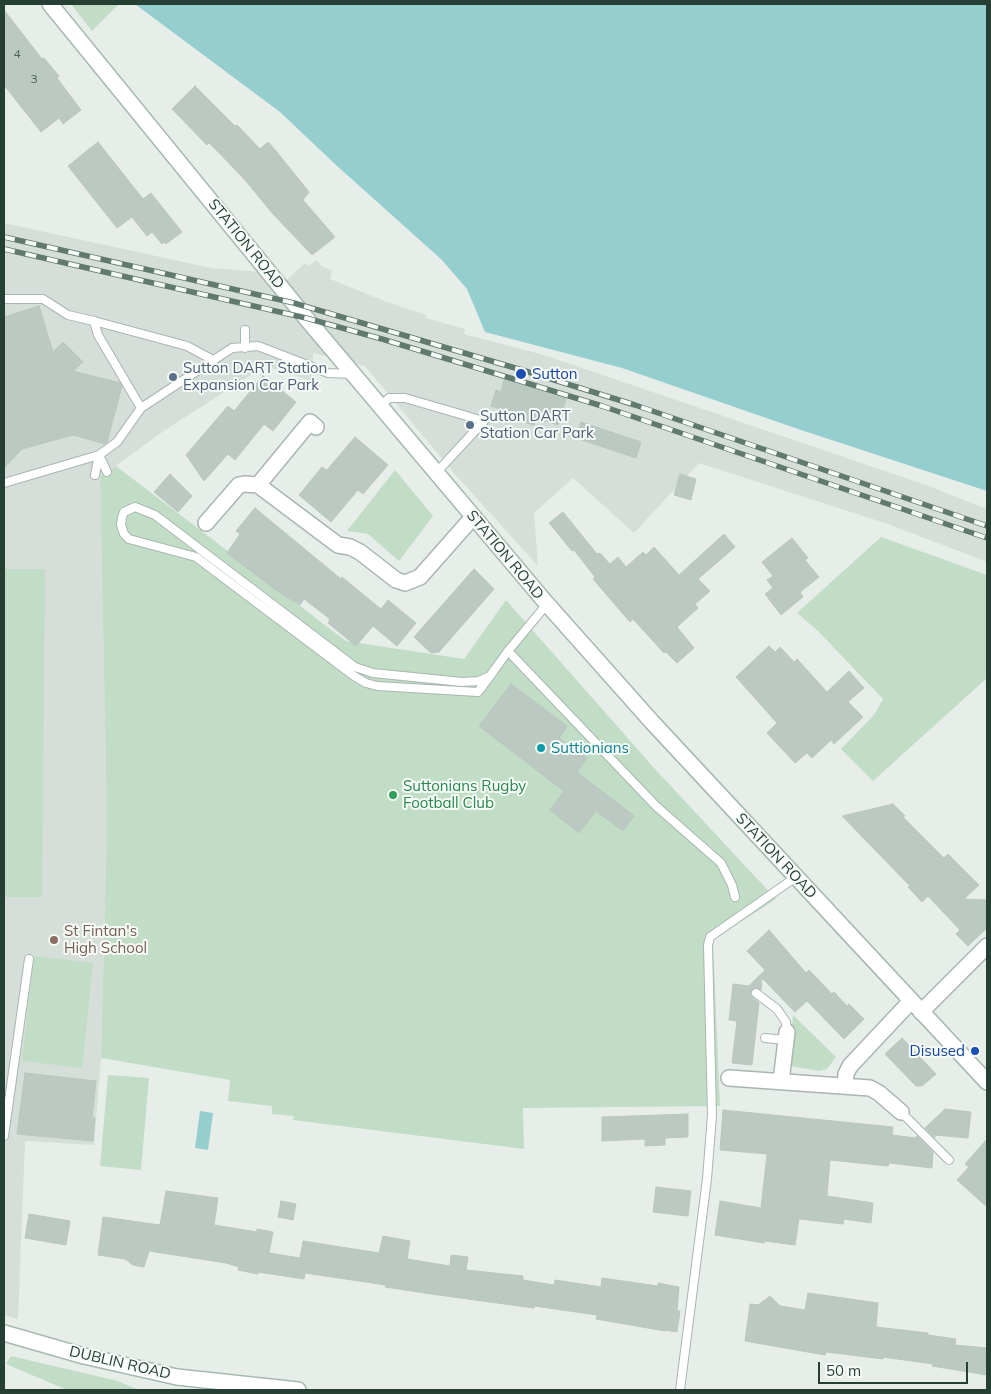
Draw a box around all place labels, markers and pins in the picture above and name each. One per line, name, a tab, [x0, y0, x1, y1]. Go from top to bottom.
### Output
place label: Sutton DART Station Expansion Car Park	[183, 359, 327, 394]
place label: Sutton	[532, 365, 578, 383]
marker: Sutton	[514, 367, 528, 381]
marker: Sutton DART Station Expansion Car Park	[167, 371, 179, 383]
place label: Sutton DART Station Car Park	[480, 407, 594, 442]
marker: Sutton DART Station Car Park	[464, 419, 476, 431]
place label: Suttionians	[551, 739, 629, 757]
marker: Suttionians	[535, 742, 547, 754]
place label: Suttonians Rugby Football Club	[403, 777, 526, 812]
marker: Suttonians Rugby Football Club	[387, 789, 399, 801]
place label: St Fintan's High School	[64, 922, 147, 957]
marker: St Fintan's High School	[48, 934, 60, 946]
place label: Disused	[910, 1042, 965, 1060]
marker: Disused	[969, 1045, 981, 1057]

